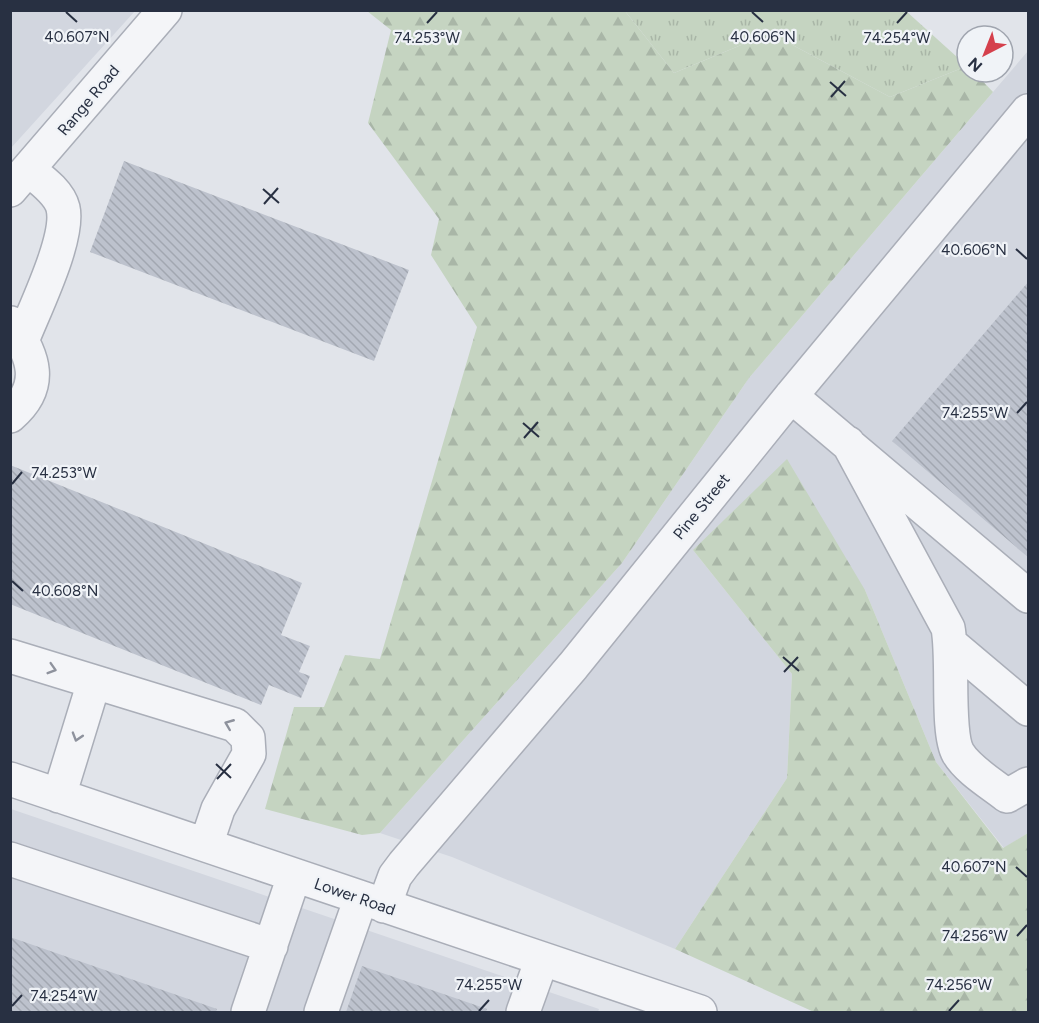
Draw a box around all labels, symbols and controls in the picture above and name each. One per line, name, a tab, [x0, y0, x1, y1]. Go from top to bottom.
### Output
north arrow	[955, 24, 1015, 84]
text: 40.607°N	[44, 28, 110, 46]
text: 40.606°N	[730, 28, 796, 46]
text: 74.253°W	[394, 29, 460, 47]
text: 74.254°W	[864, 29, 931, 47]
text: N	[964, 54, 986, 76]
street label: Range Road	[53, 61, 123, 139]
text: 40.606°N	[941, 241, 1007, 259]
text: 74.255°W	[942, 404, 1009, 422]
text: 74.253°W	[31, 464, 97, 482]
street label: Pine Street	[669, 469, 734, 543]
text: 40.608°N	[32, 582, 98, 600]
one-way arrow	[47, 662, 57, 674]
one-way arrow	[224, 719, 235, 731]
one-way arrow	[72, 731, 84, 742]
text: 40.607°N	[941, 858, 1007, 876]
street label: Lower Road	[312, 874, 398, 919]
text: 74.256°W	[942, 927, 1009, 945]
text: 74.255°W	[456, 976, 523, 994]
text: 74.256°W	[926, 976, 993, 994]
text: 74.254°W	[31, 987, 98, 1005]

